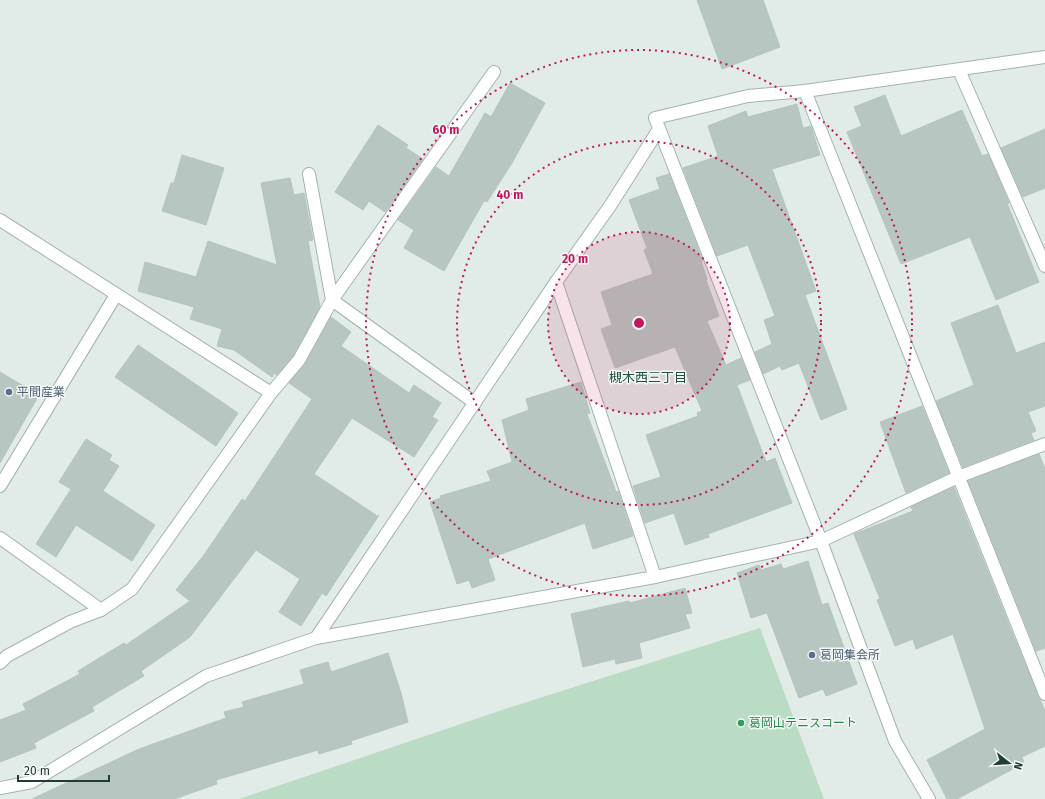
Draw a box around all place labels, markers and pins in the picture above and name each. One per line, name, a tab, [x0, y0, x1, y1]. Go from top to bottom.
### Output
centre of rings	[632, 316, 646, 330]
place label: 平間産業	[17, 385, 65, 399]
marker: 平間産業	[4, 387, 14, 397]
place label: 葛岡集会所	[820, 648, 880, 662]
marker: 葛岡集会所	[807, 650, 817, 660]
place label: 葛岡山テニスコート	[749, 716, 857, 730]
marker: 葛岡山テニスコート	[736, 718, 746, 728]

